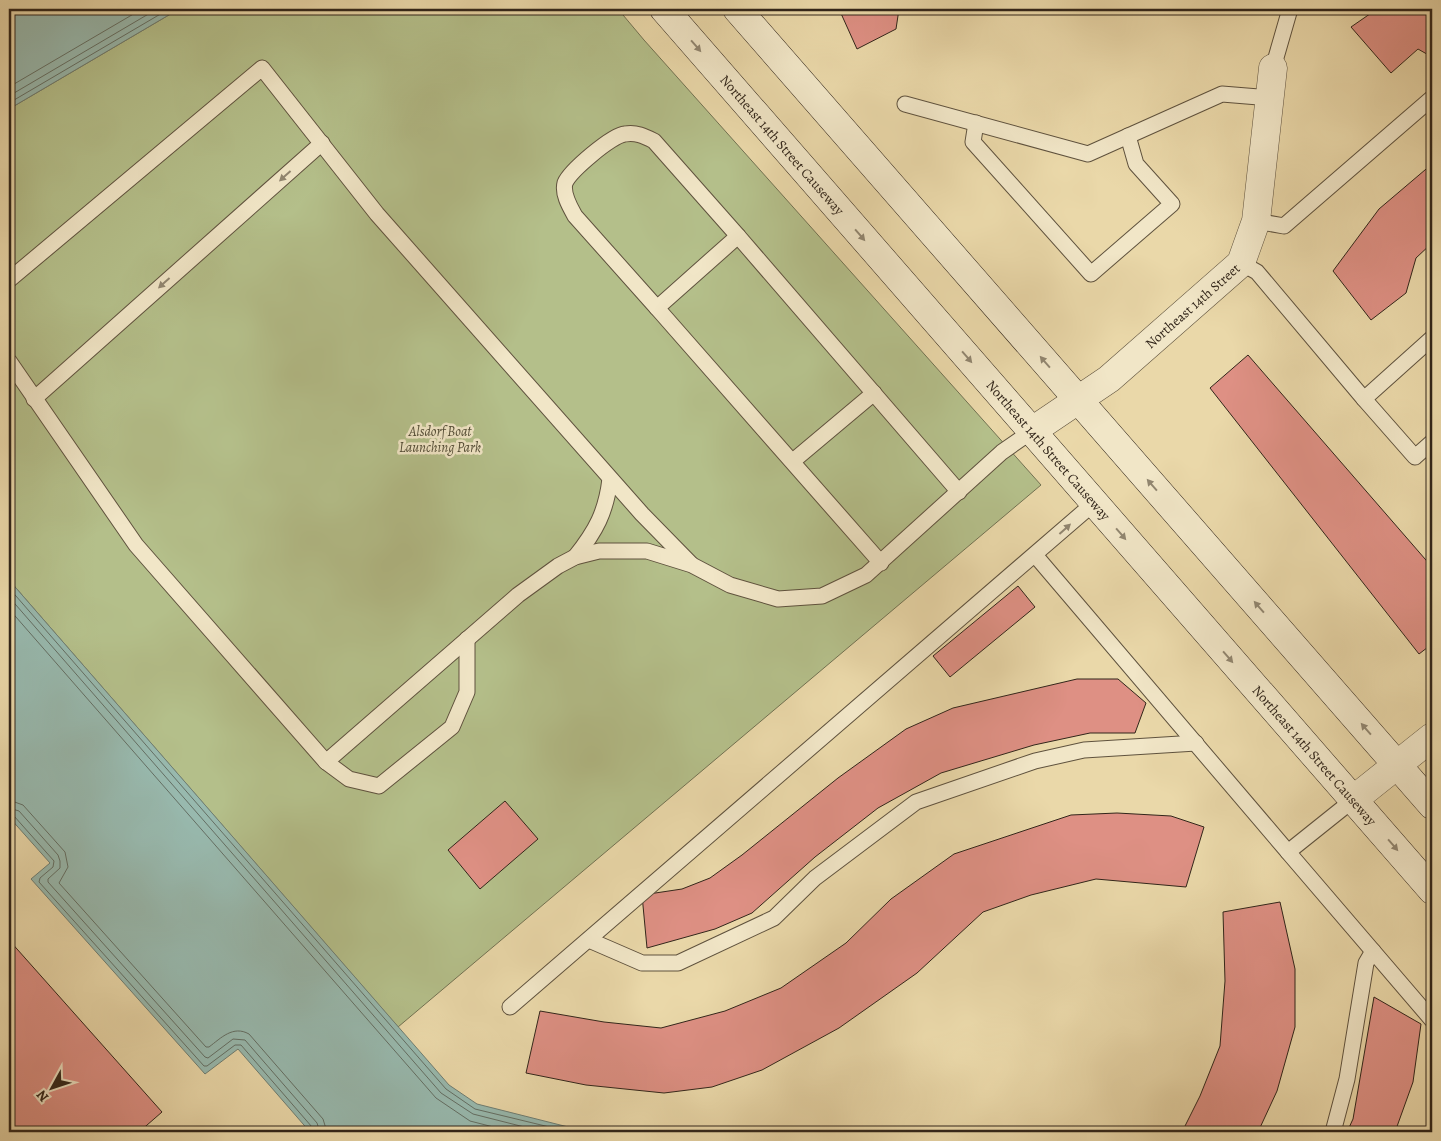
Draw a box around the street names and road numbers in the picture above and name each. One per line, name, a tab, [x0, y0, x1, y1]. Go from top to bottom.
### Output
street label: Northeast 14th Street Causeway	[716, 70, 849, 219]
street label: Northeast 14th Street	[1141, 258, 1244, 353]
street label: Northeast 14th Street Causeway	[982, 376, 1115, 525]
street label: Northeast 14th Street Causeway	[1248, 681, 1381, 830]

